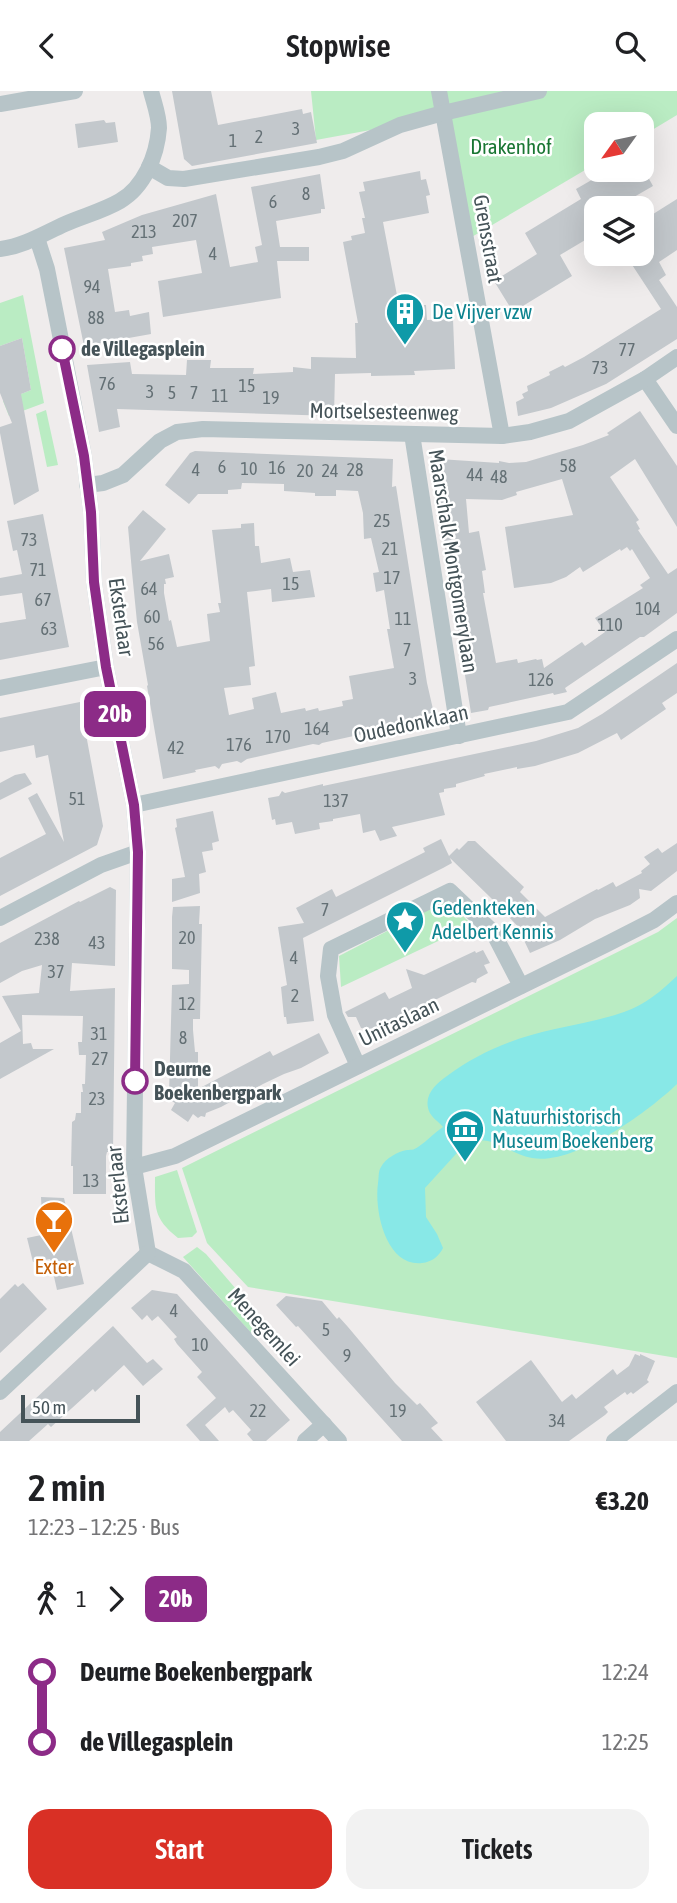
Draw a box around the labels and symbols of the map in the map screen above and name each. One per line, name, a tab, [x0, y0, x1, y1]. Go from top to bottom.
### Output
north arrow	[584, 112, 654, 182]
house number: 3	[292, 118, 300, 139]
house number: 2	[255, 126, 263, 147]
house number: 1	[229, 130, 237, 151]
park label: Drakenhof	[470, 134, 552, 158]
house number: 8	[302, 183, 310, 204]
house number: 6	[269, 191, 277, 212]
street label: Grensstraat	[469, 193, 509, 285]
house number: 207	[172, 210, 198, 231]
house number: 213	[131, 221, 157, 242]
house number: 4	[209, 243, 217, 264]
house number: 94	[84, 276, 100, 297]
building icon: De Vijver vzw	[384, 291, 426, 346]
place label: De Vijver vzw	[432, 299, 532, 323]
house number: 88	[88, 307, 104, 328]
marker: de Villegasplein	[49, 336, 75, 362]
place label: de Villegasplein	[81, 336, 205, 360]
house number: 77	[619, 339, 635, 360]
house number: 73	[592, 357, 608, 378]
house number: 76	[99, 373, 115, 394]
house number: 15	[239, 375, 255, 396]
house number: 3	[146, 381, 154, 402]
house number: 5	[168, 382, 176, 403]
house number: 7	[190, 382, 198, 403]
house number: 11	[212, 385, 228, 406]
house number: 19	[263, 387, 279, 408]
street label: Mortselsesteenweg	[309, 398, 459, 424]
street label: Maarschalk Montgomerylaan	[424, 447, 484, 674]
house number: 58	[560, 455, 576, 476]
house number: 6	[218, 456, 226, 477]
house number: 16	[269, 457, 285, 478]
house number: 10	[241, 458, 257, 479]
house number: 4	[192, 459, 200, 480]
house number: 28	[347, 459, 363, 480]
house number: 20	[297, 460, 313, 481]
house number: 24	[322, 460, 338, 481]
house number: 44	[467, 464, 483, 485]
house number: 48	[491, 466, 507, 487]
house number: 25	[374, 510, 390, 531]
house number: 73	[21, 529, 37, 550]
house number: 21	[382, 538, 398, 559]
house number: 71	[30, 559, 46, 580]
house number: 17	[384, 567, 400, 588]
house number: 15	[283, 573, 299, 594]
street label: Eksterlaar	[105, 576, 139, 658]
house number: 64	[141, 578, 157, 599]
house number: 67	[35, 589, 51, 610]
house number: 104	[635, 598, 661, 619]
house number: 60	[144, 606, 160, 627]
house number: 11	[395, 608, 411, 629]
house number: 110	[597, 614, 623, 635]
house number: 63	[41, 618, 57, 639]
house number: 56	[148, 633, 164, 654]
house number: 7	[403, 639, 411, 660]
house number: 3	[409, 668, 417, 689]
house number: 126	[528, 669, 554, 690]
line badge: 20b	[75, 691, 155, 737]
street label: Oudedonklaan	[351, 699, 470, 747]
house number: 164	[304, 718, 330, 739]
house number: 170	[265, 726, 291, 747]
house number: 176	[226, 734, 252, 755]
house number: 42	[168, 737, 184, 758]
house number: 51	[69, 788, 85, 809]
house number: 137	[323, 790, 349, 811]
place label: Gedenkteken Adelbert Kennis	[432, 895, 554, 943]
house number: 7	[321, 899, 329, 920]
place icon: Gedenkteken Adelbert Kennis	[384, 899, 426, 954]
house number: 20	[179, 927, 195, 948]
house number: 238	[34, 928, 60, 949]
house number: 43	[89, 932, 105, 953]
house number: 4	[290, 947, 298, 968]
house number: 37	[48, 961, 64, 982]
house number: 2	[291, 985, 299, 1006]
street label: Unitaslaan	[355, 991, 442, 1051]
house number: 12	[179, 993, 195, 1014]
house number: 31	[91, 1023, 107, 1044]
house number: 8	[179, 1027, 187, 1048]
house number: 27	[92, 1048, 108, 1069]
place label: Deurne Boekenbergpark	[154, 1056, 282, 1104]
marker: Deurne Boekenbergpark	[122, 1068, 148, 1094]
house number: 23	[89, 1088, 105, 1109]
place label: Natuurhistorisch Museum Boekenberg	[492, 1104, 653, 1152]
museum icon: Natuurhistorisch Museum Boekenberg	[444, 1108, 486, 1163]
street label: Eksterlaar	[101, 1144, 133, 1225]
house number: 13	[83, 1170, 99, 1191]
bar icon: Exter	[33, 1199, 75, 1254]
place label: Exter	[35, 1254, 74, 1278]
street label: Menegemlei	[224, 1283, 306, 1370]
house number: 4	[170, 1300, 178, 1321]
house number: 5	[322, 1319, 330, 1340]
house number: 10	[192, 1334, 208, 1355]
house number: 9	[343, 1345, 351, 1366]
scale bar	[21, 1392, 140, 1424]
house number: 22	[250, 1400, 266, 1421]
house number: 19	[390, 1400, 406, 1421]
house number: 34	[549, 1410, 565, 1431]

